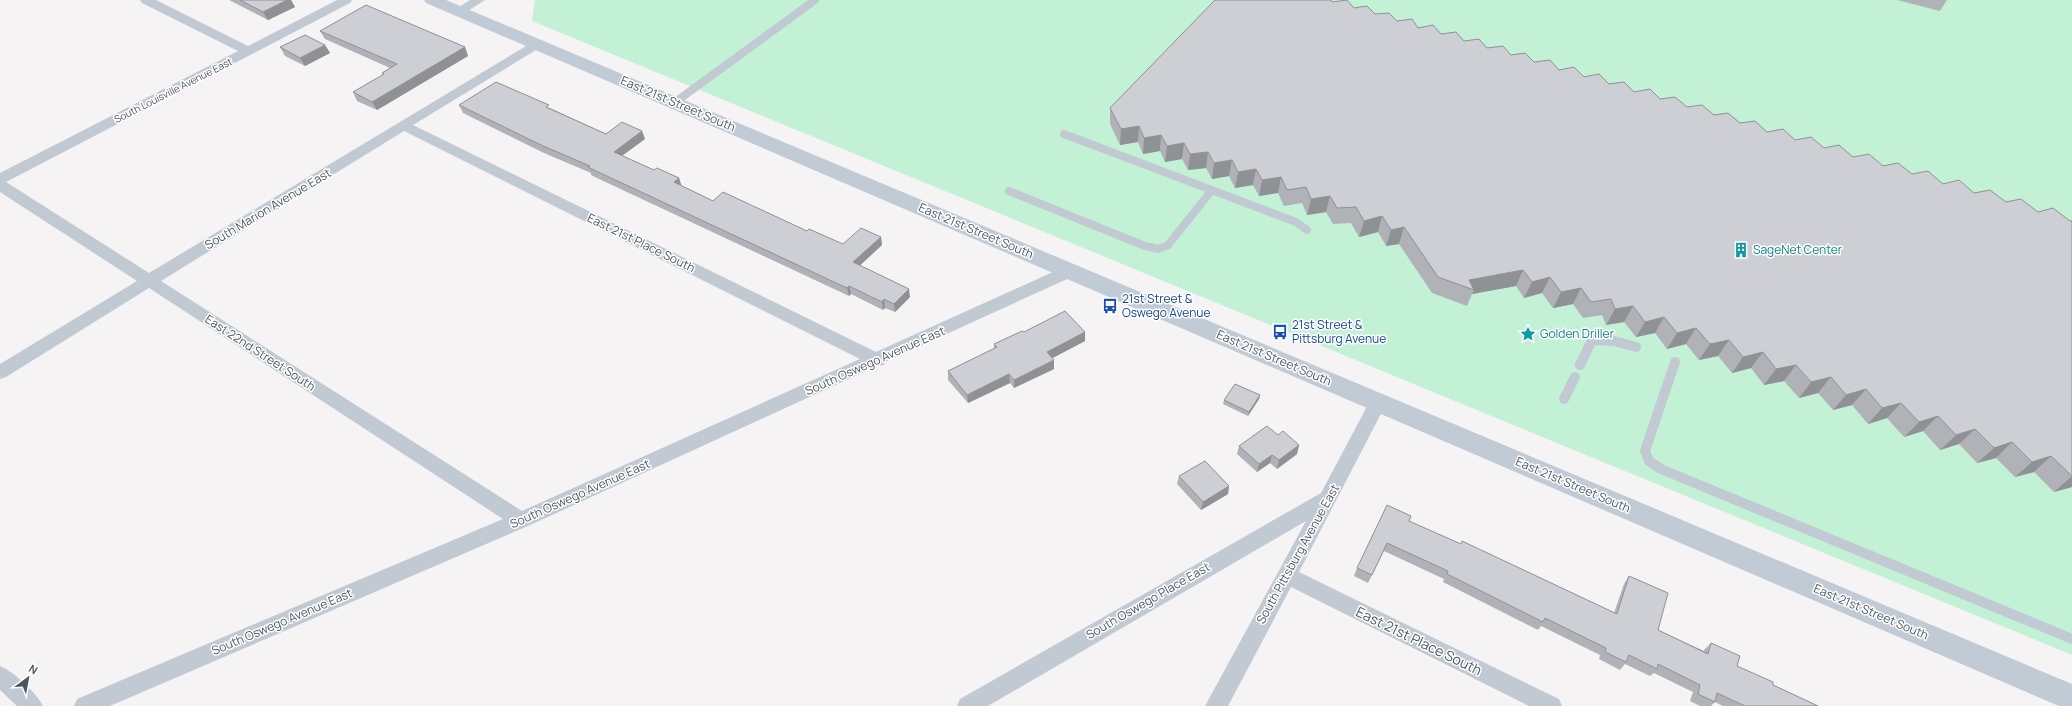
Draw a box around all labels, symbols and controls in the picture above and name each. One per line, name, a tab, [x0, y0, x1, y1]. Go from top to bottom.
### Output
street label: South Louisville Avenue East	[111, 54, 235, 126]
street label: East 21st Street South	[618, 72, 738, 135]
street label: South Marion Avenue East	[201, 164, 334, 253]
street label: East 21st Street South	[916, 199, 1036, 262]
street label: East 21st Place South	[584, 209, 698, 276]
building icon: SageNet Center	[1732, 241, 1750, 259]
place label: SageNet Center	[1753, 241, 1843, 258]
place label: 21st Street & Oswego Avenue	[1122, 290, 1210, 321]
bus stop icon: 21st Street & Oswego Avenue	[1101, 297, 1119, 315]
street label: East 22nd Street South	[202, 310, 319, 395]
place label: 21st Street & Pittsburg Avenue	[1292, 316, 1386, 347]
street label: South Oswego Avenue East	[802, 322, 948, 399]
bus stop icon: 21st Street & Pittsburg Avenue	[1271, 323, 1289, 341]
place icon: Golden Driller	[1519, 325, 1537, 343]
place label: Golden Driller	[1540, 325, 1615, 342]
street label: East 21st Street South	[1214, 326, 1334, 389]
street label: East 21st Street South	[1513, 453, 1633, 516]
street label: South Oswego Avenue East	[507, 455, 653, 532]
street label: South Pittsburg Avenue East	[1252, 481, 1343, 627]
street label: South Oswego Place East	[1083, 558, 1213, 643]
street label: East 21st Street South	[1811, 580, 1931, 643]
street label: South Oswego Avenue East	[209, 584, 355, 659]
street label: East 21st Place South	[1353, 602, 1485, 679]
north arrow	[8, 658, 48, 698]
text: N	[26, 661, 41, 678]

